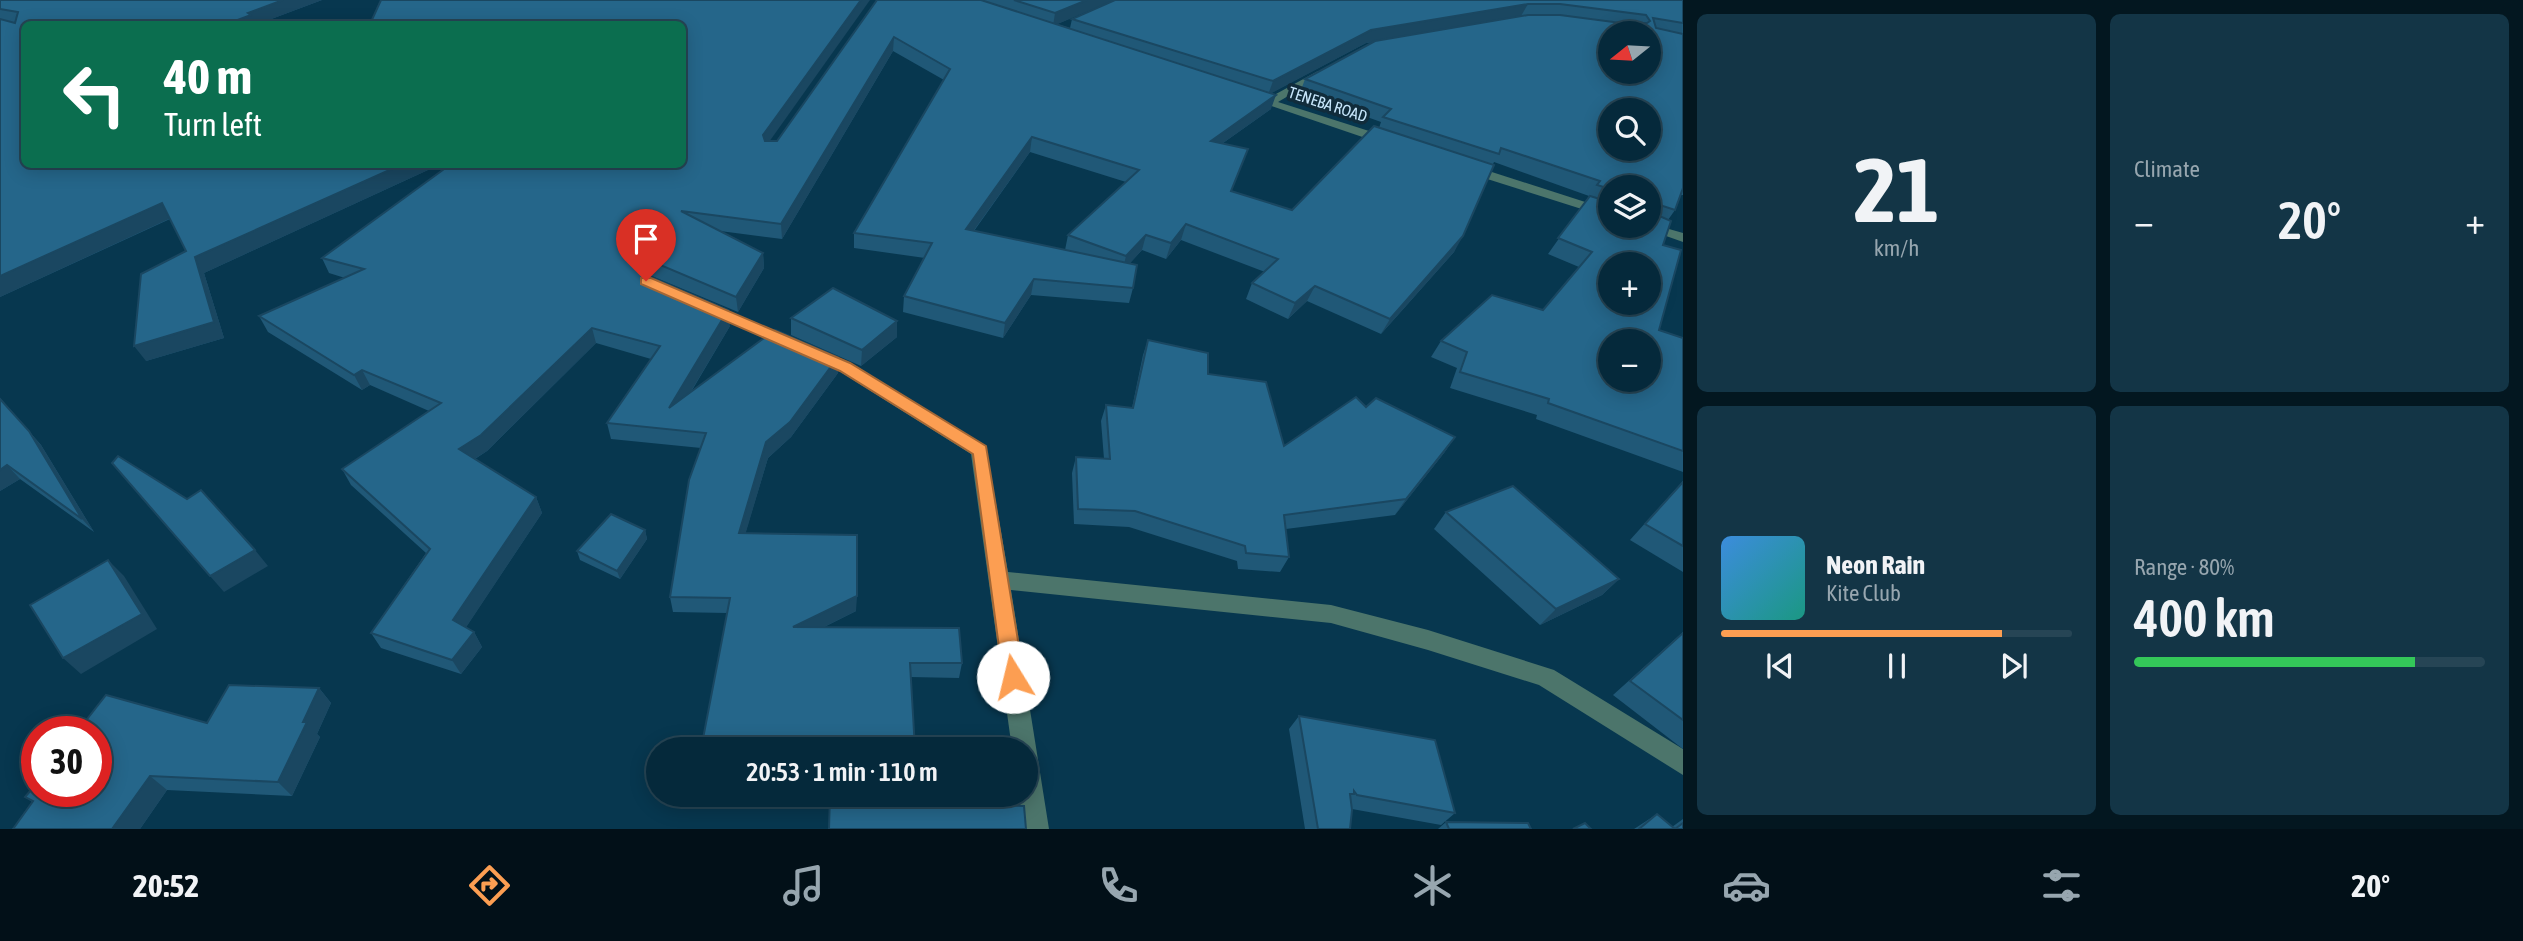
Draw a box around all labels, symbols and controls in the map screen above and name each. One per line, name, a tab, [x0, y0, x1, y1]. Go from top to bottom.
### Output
north arrow	[1598, 21, 1661, 84]
map controls	[1598, 21, 1661, 392]
text: 40 m	[164, 48, 252, 104]
icon: left	[49, 49, 140, 140]
street label: TENEBA ROAD	[1286, 83, 1370, 125]
button: search	[1598, 98, 1661, 161]
text: Turn left	[164, 106, 262, 143]
text: 21	[1854, 137, 1939, 241]
text: Climate	[2134, 156, 2200, 182]
button: layers	[1598, 175, 1661, 238]
text: 20°	[2278, 190, 2341, 250]
text: −	[2134, 199, 2154, 242]
text: +	[2465, 199, 2485, 242]
pin	[616, 209, 676, 281]
icon: arrive	[627, 220, 665, 258]
text: km/h	[1874, 235, 1919, 261]
button: +	[1598, 252, 1661, 315]
button: −	[1598, 329, 1661, 392]
text: Neon Rain	[1826, 550, 1925, 580]
text: Range · 80%	[2134, 554, 2234, 580]
text: Kite Club	[1826, 580, 1901, 606]
text: 400 km	[2134, 588, 2275, 648]
position arrow	[976, 640, 1050, 714]
icon: previous	[1761, 647, 1799, 685]
icon: pause	[1878, 647, 1916, 685]
icon: next	[1995, 647, 2033, 685]
speed limit sign: 30	[21, 716, 112, 807]
text: 20:53 · 1 min · 110 m	[746, 757, 938, 787]
icon: directions	[465, 861, 514, 910]
icon: music	[779, 861, 828, 910]
icon: phone	[1094, 861, 1143, 910]
icon: climate	[1408, 861, 1457, 910]
icon: car	[1722, 861, 1771, 910]
icon: filters	[2037, 861, 2086, 910]
text: 20:52	[133, 867, 199, 904]
text: 20°	[2351, 867, 2390, 904]

